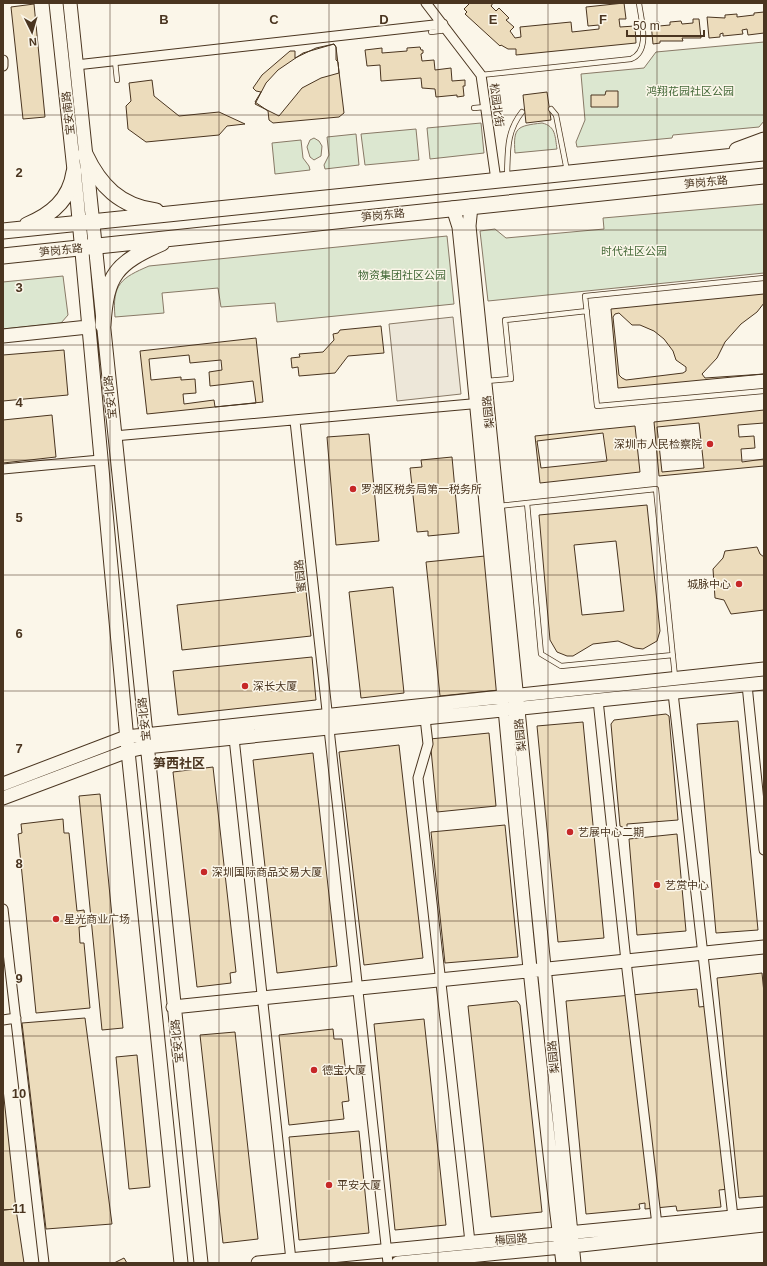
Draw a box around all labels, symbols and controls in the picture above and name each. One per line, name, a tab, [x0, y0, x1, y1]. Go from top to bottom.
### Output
north arrow	[12, 12, 52, 52]
text: B	[159, 12, 169, 27]
text: C	[269, 12, 279, 27]
text: D	[379, 12, 389, 27]
text: E	[489, 12, 498, 27]
text: F	[599, 12, 607, 27]
scale bar	[627, 12, 704, 38]
text: 50 m	[633, 19, 660, 33]
text: N	[28, 36, 37, 48]
street label: 松园北街	[488, 82, 506, 128]
park label: 鸿翔花园社区公园	[646, 85, 734, 97]
street label: 宝安南路	[60, 90, 76, 136]
text: 2	[15, 165, 23, 180]
street label: 笋岗东路	[683, 174, 729, 190]
street label: 笋岗东路	[360, 207, 406, 223]
street label: 笋岗东路	[38, 242, 84, 258]
park label: 时代社区公园	[601, 245, 667, 257]
park label: 物资集团社区公园	[358, 269, 446, 281]
text: 3	[15, 280, 23, 295]
street label: 宝安北路	[102, 374, 118, 420]
text: 4	[15, 395, 23, 410]
street label: 梨园路	[480, 395, 496, 429]
place label: 深圳市人民检察院	[614, 438, 702, 450]
marker: 深圳市人民检察院	[705, 439, 715, 449]
place label: 罗湖区税务局第一税务所	[361, 483, 482, 495]
marker: 罗湖区税务局第一税务所	[348, 484, 358, 494]
text: 5	[15, 510, 23, 525]
street label: 蜜园路	[292, 559, 308, 593]
place label: 城脉中心	[687, 578, 731, 590]
marker: 城脉中心	[734, 579, 744, 589]
text: 6	[15, 626, 23, 641]
place label: 深长大厦	[253, 680, 297, 692]
marker: 深长大厦	[240, 681, 250, 691]
street label: 宝安北路	[136, 696, 152, 742]
street label: 梨园路	[512, 718, 528, 752]
text: 7	[15, 741, 23, 756]
district label: 笋西社区	[153, 756, 205, 771]
place label: 艺展中心二期	[578, 826, 644, 838]
marker: 艺展中心二期	[565, 827, 575, 837]
text: 8	[15, 856, 23, 871]
place label: 深圳国际商品交易大厦	[212, 866, 322, 878]
marker: 深圳国际商品交易大厦	[199, 867, 209, 877]
place label: 艺赏中心	[665, 879, 709, 891]
marker: 艺赏中心	[652, 880, 662, 890]
place label: 星光商业广场	[64, 913, 130, 925]
marker: 星光商业广场	[51, 914, 61, 924]
text: 9	[15, 971, 23, 986]
street label: 宝安北路	[169, 1018, 185, 1064]
street label: 梨园路	[545, 1040, 561, 1074]
place label: 德宝大厦	[322, 1064, 366, 1076]
marker: 德宝大厦	[309, 1065, 319, 1075]
text: 10	[12, 1086, 26, 1101]
place label: 平安大厦	[337, 1179, 381, 1191]
marker: 平安大厦	[324, 1180, 334, 1190]
text: 11	[12, 1201, 26, 1216]
street label: 梅园路	[494, 1232, 528, 1246]

